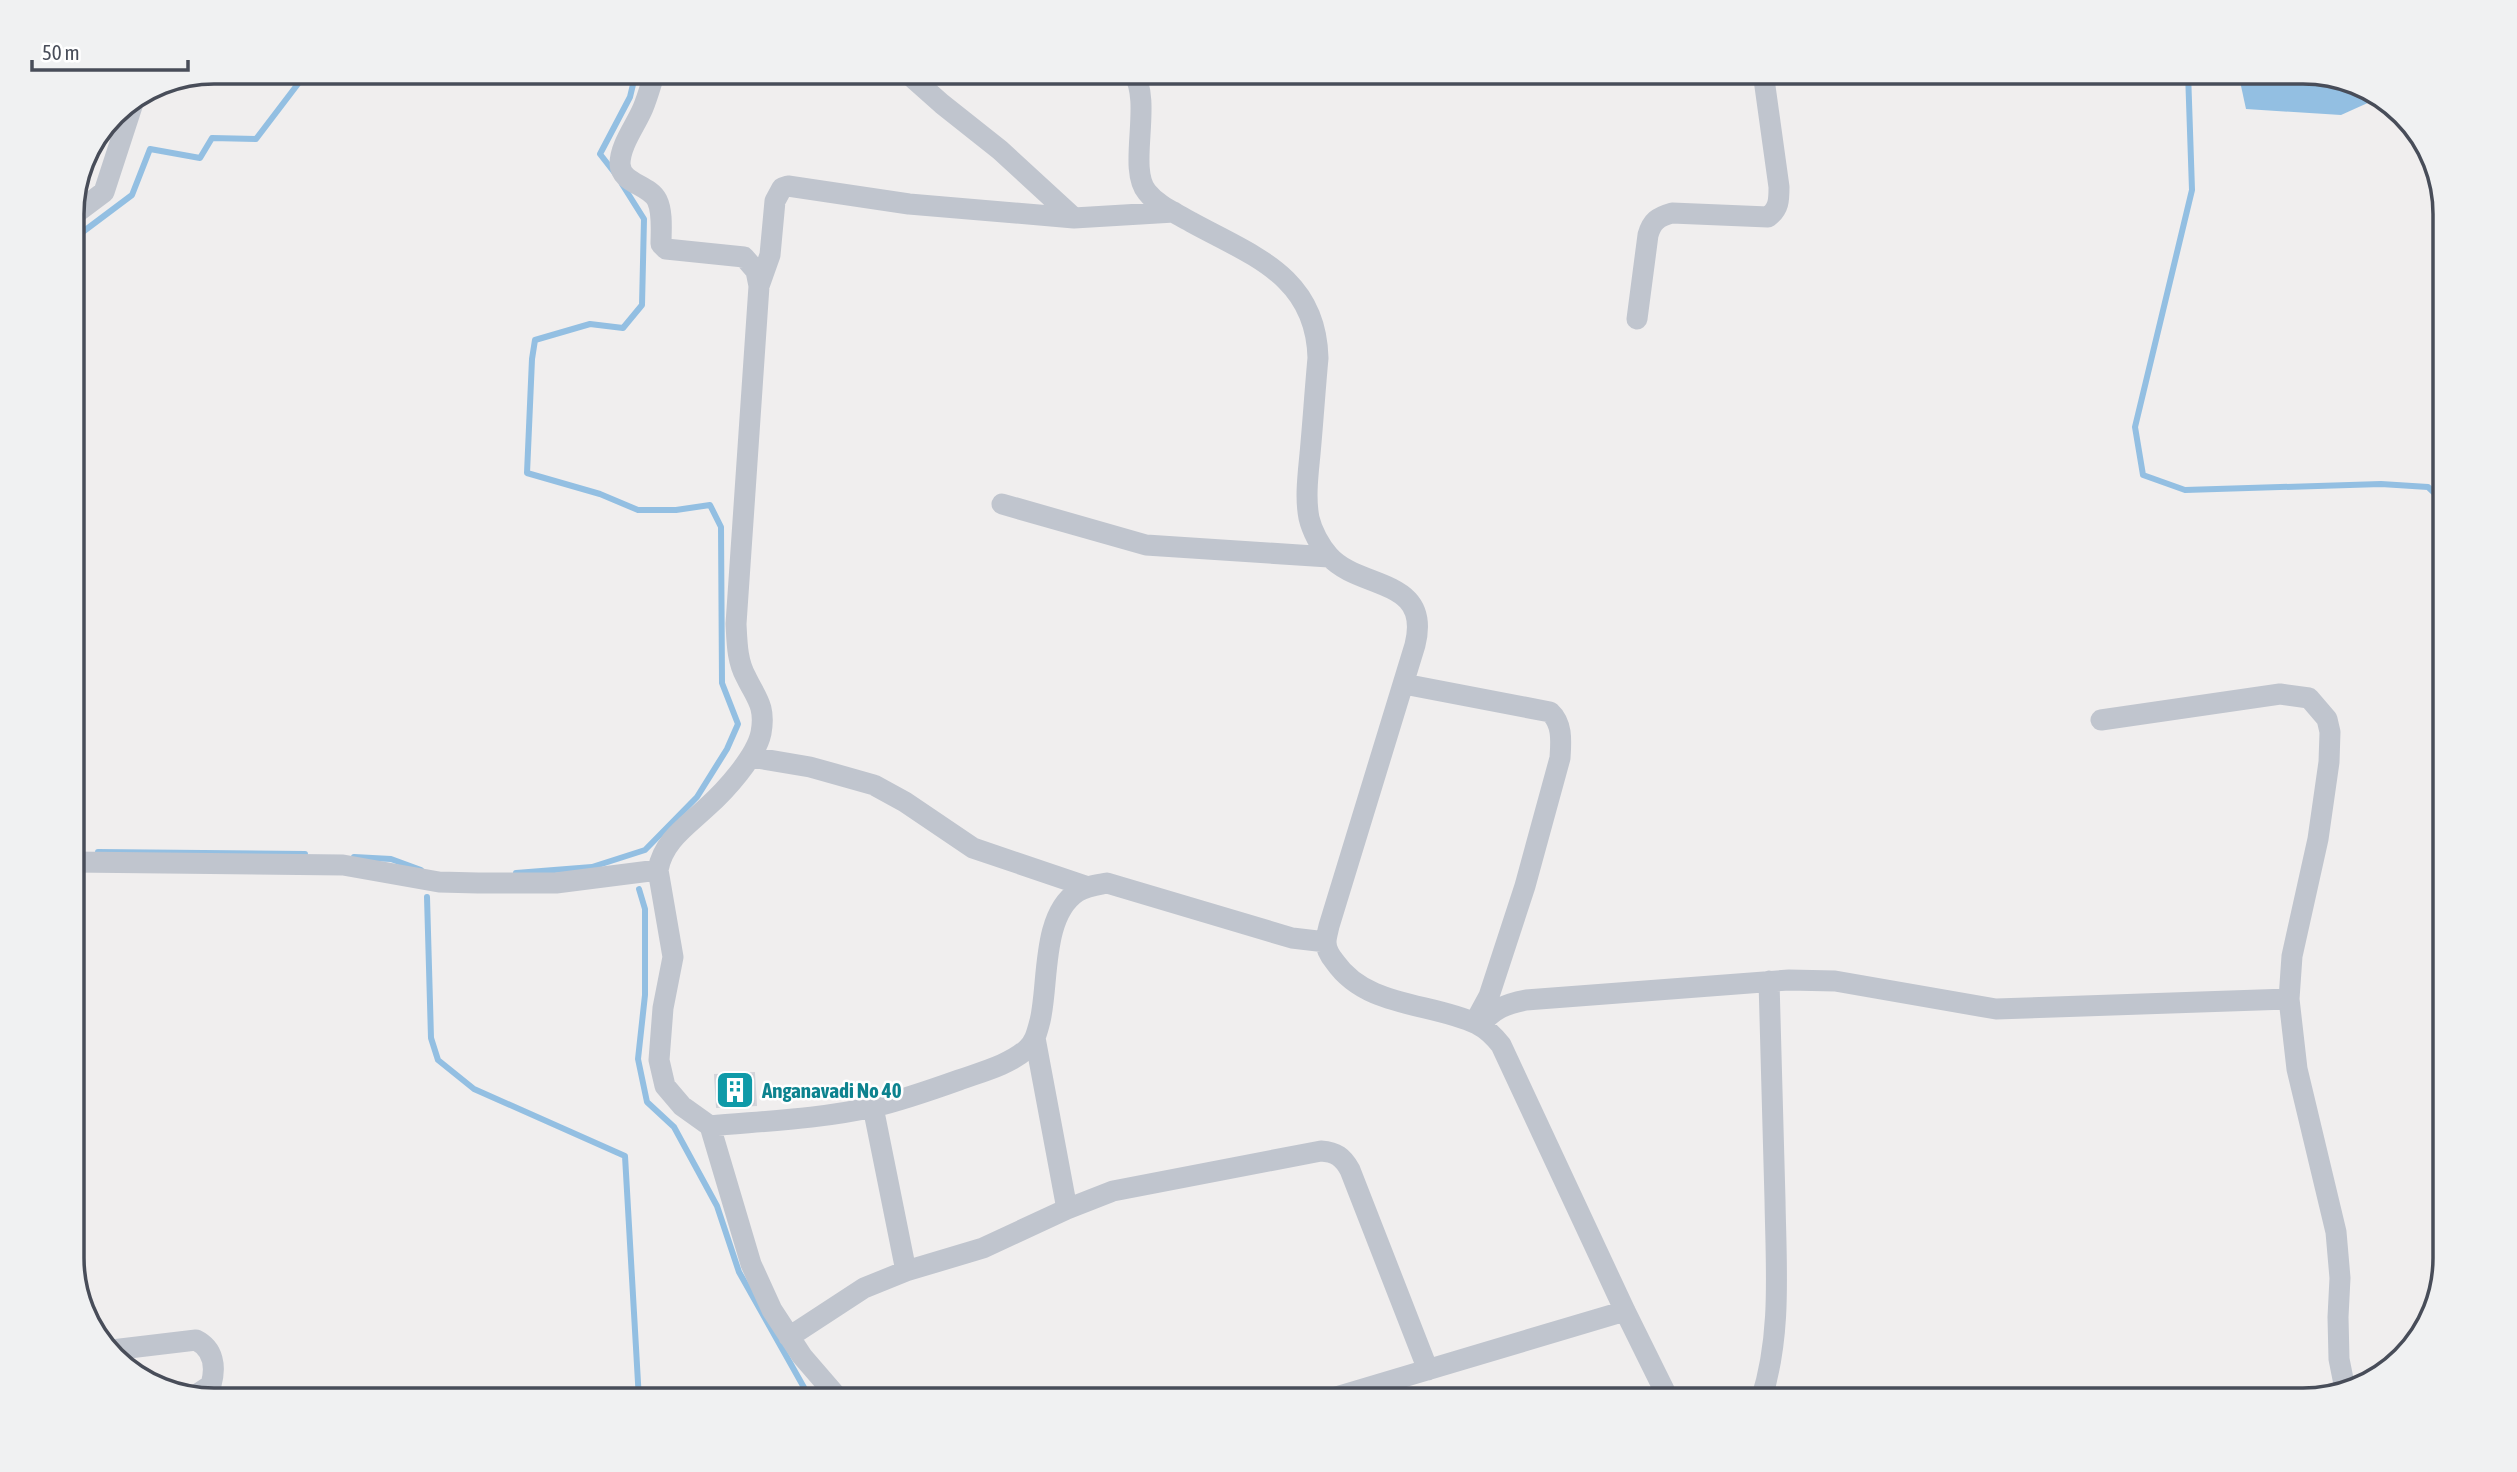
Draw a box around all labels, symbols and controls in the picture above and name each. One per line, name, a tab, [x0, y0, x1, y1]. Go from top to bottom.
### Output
scale bar	[32, 28, 187, 72]
text: 50 m	[42, 40, 80, 64]
building icon: Anganavadi No 40	[714, 1069, 756, 1111]
place label: Anganavadi No 40	[761, 1078, 902, 1102]

